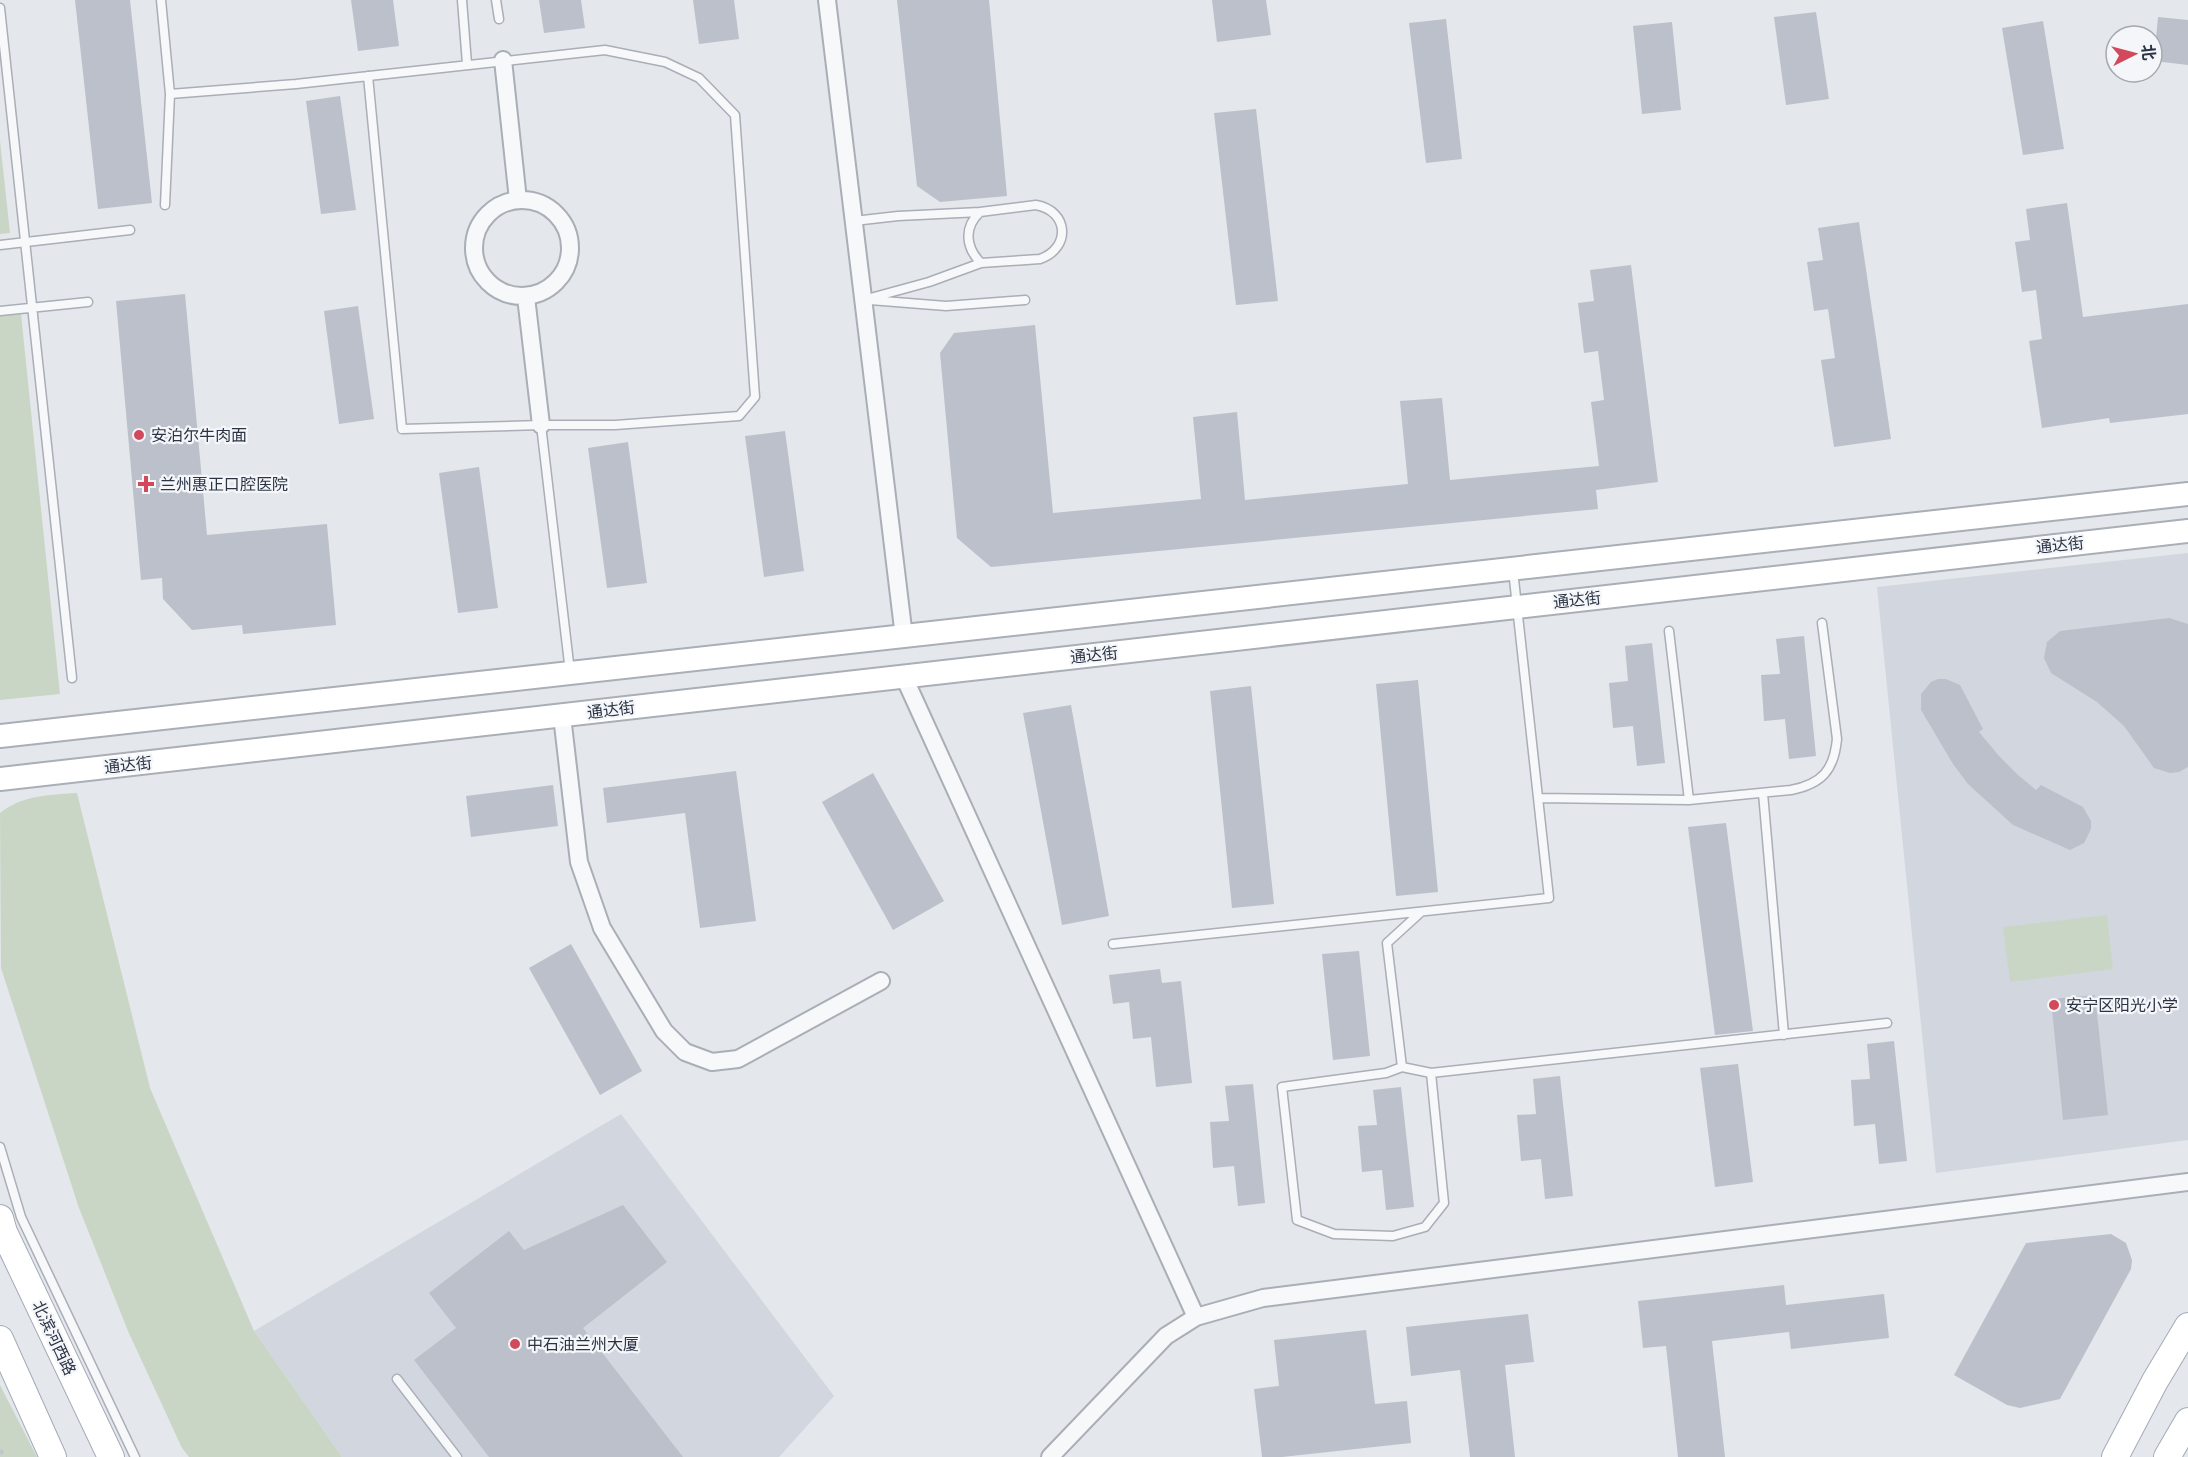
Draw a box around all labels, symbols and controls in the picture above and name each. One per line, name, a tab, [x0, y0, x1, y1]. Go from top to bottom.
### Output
north arrow	[2104, 24, 2164, 84]
text: 北	[2138, 44, 2159, 61]
place label: 安泊尔牛肉面	[151, 426, 247, 445]
marker: 安泊尔牛肉面	[132, 428, 146, 442]
marker: 兰州惠正口腔医院	[137, 475, 155, 493]
place label: 兰州惠正口腔医院	[160, 475, 288, 494]
street label: 通达街	[2035, 533, 2085, 557]
street label: 通达街	[1552, 588, 1602, 612]
street label: 通达街	[1069, 643, 1119, 667]
street label: 通达街	[586, 698, 636, 722]
street label: 通达街	[103, 753, 153, 777]
place label: 安宁区阳光小学	[2066, 996, 2178, 1015]
marker: 安宁区阳光小学	[2047, 998, 2061, 1012]
street label: 北滨河西路	[28, 1298, 80, 1378]
place label: 中石油兰州大厦	[527, 1335, 639, 1354]
marker: 中石油兰州大厦	[508, 1337, 522, 1351]

